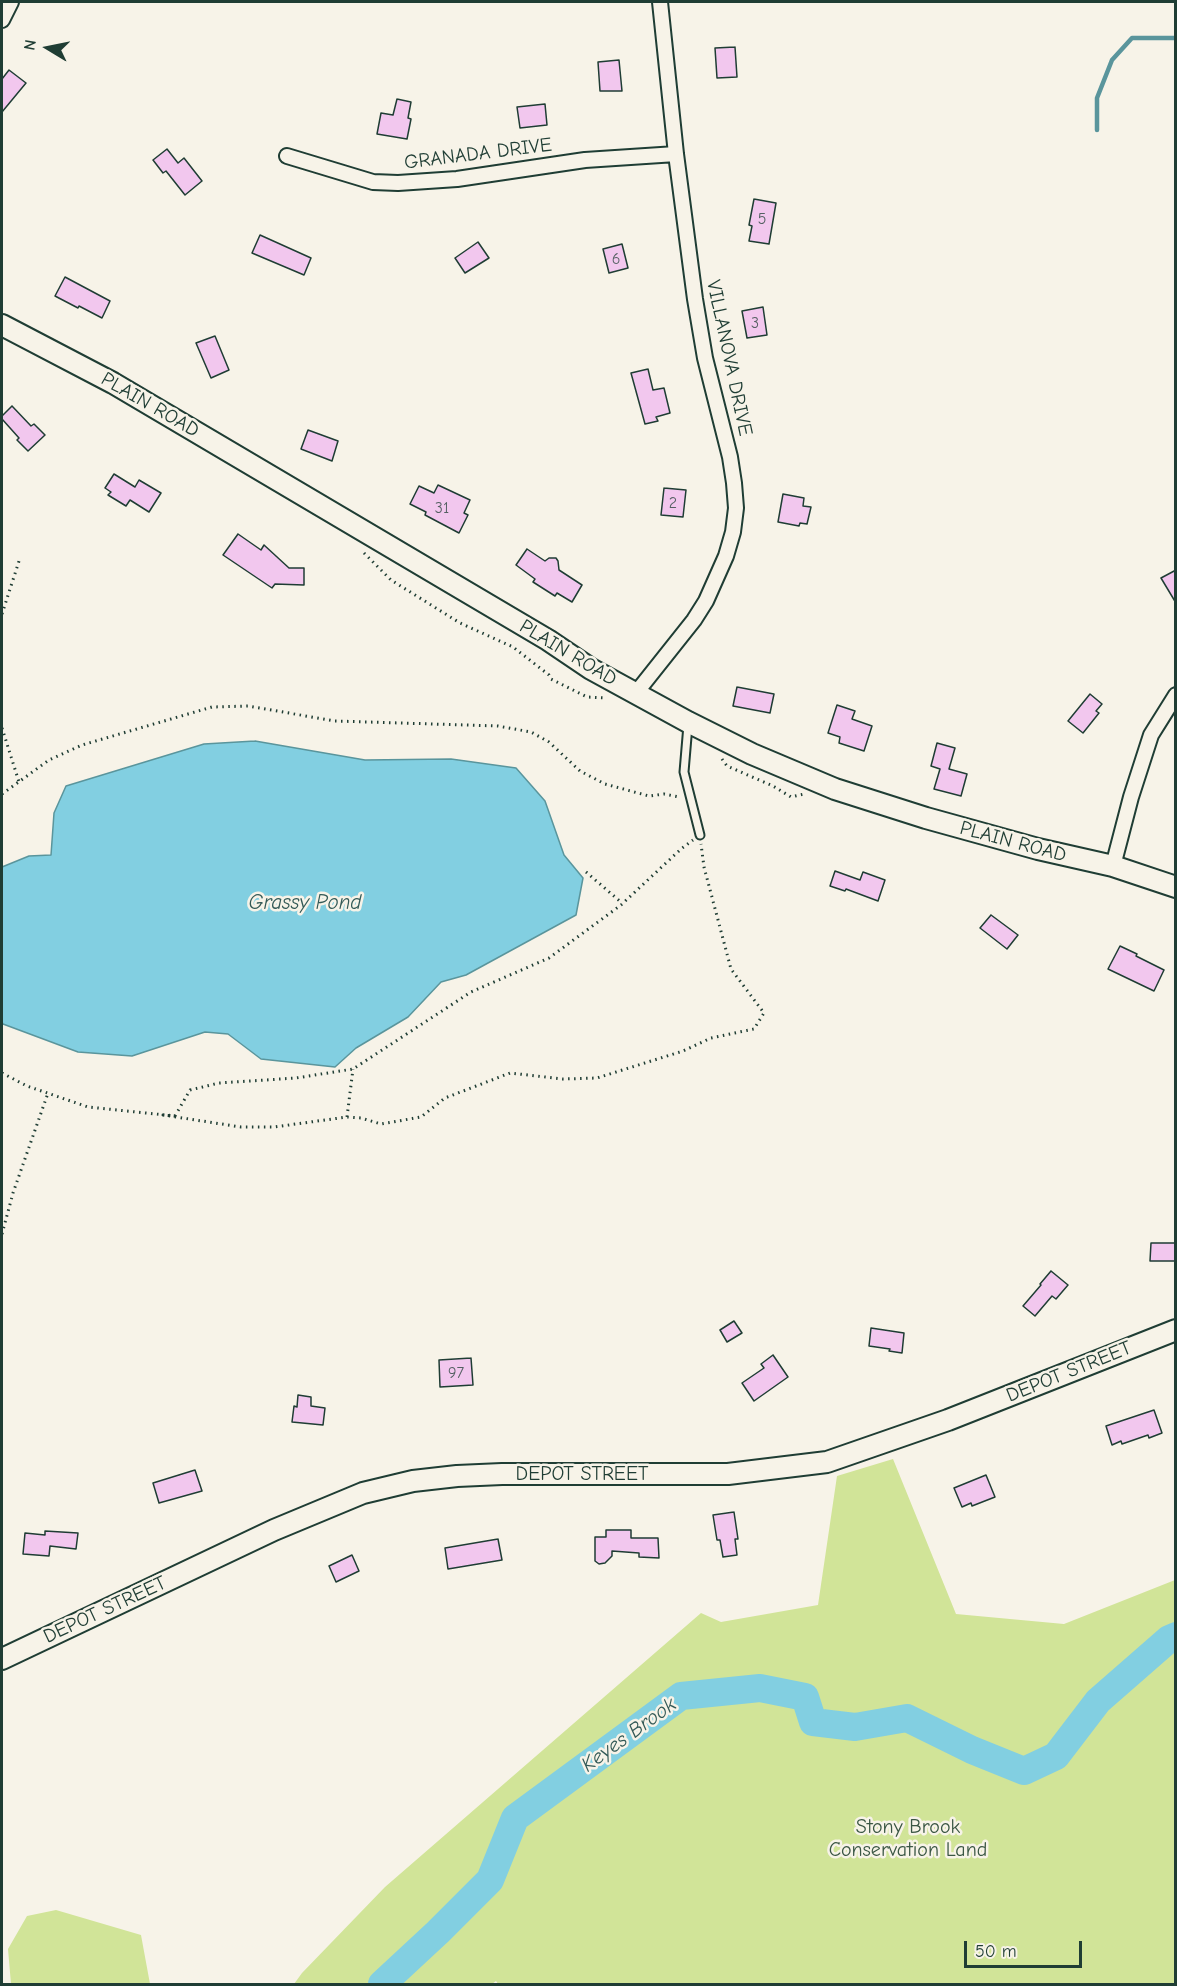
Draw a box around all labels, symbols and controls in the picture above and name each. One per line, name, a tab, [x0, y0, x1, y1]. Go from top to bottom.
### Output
north arrow	[18, 18, 78, 78]
text: N	[21, 38, 40, 52]
street label: GRANADA DRIVE	[403, 133, 553, 175]
house number: 5	[758, 209, 766, 229]
house number: 6	[612, 249, 620, 269]
street label: VILLANOVA DRIVE	[701, 278, 757, 438]
house number: 3	[751, 313, 759, 333]
street label: PLAIN ROAD	[97, 367, 203, 443]
house number: 2	[669, 493, 677, 513]
house number: 31	[435, 498, 449, 518]
street label: PLAIN ROAD	[515, 615, 621, 691]
street label: PLAIN ROAD	[957, 816, 1069, 868]
water label: Grassy Pond	[249, 890, 361, 916]
street label: DEPOT STREET	[1003, 1336, 1135, 1408]
house number: 97	[448, 1363, 464, 1383]
street label: DEPOT STREET	[516, 1462, 648, 1486]
street label: DEPOT STREET	[40, 1571, 170, 1649]
water label: Keyes Brook	[577, 1692, 681, 1778]
park label: Stony Brook Conservation Land	[829, 1815, 987, 1862]
scale bar	[967, 1929, 1086, 1967]
text: 50 m	[975, 1941, 1017, 1962]

